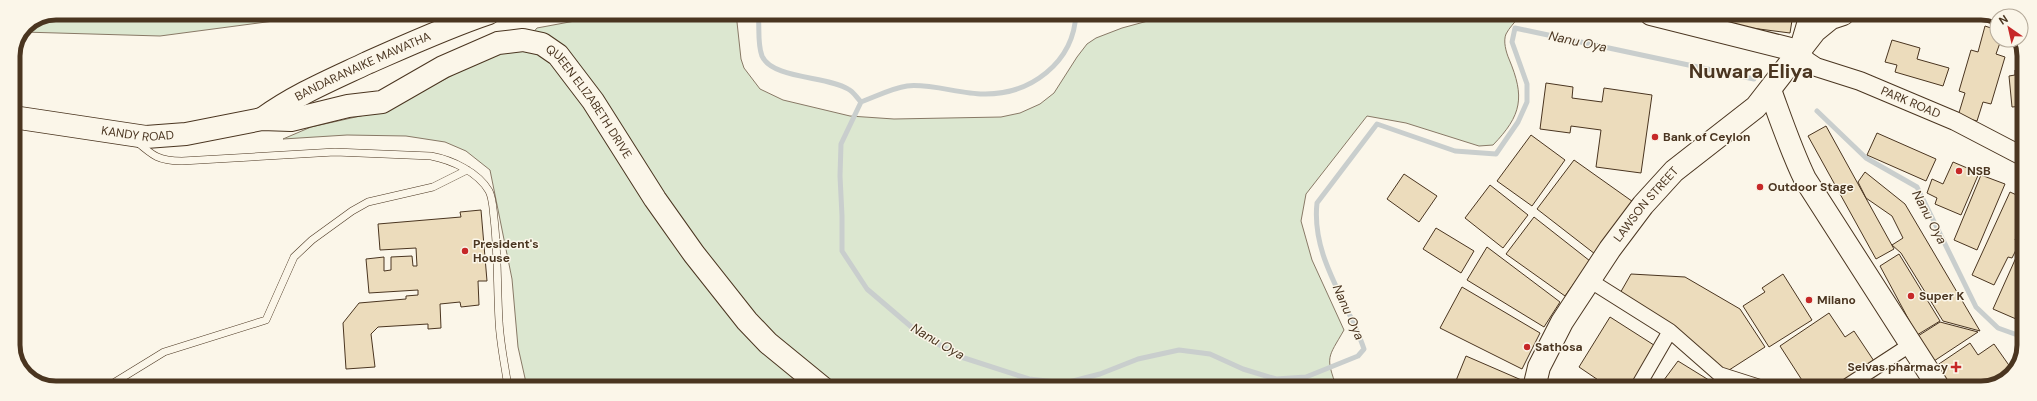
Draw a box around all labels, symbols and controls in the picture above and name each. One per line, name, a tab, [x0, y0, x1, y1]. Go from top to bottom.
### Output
north arrow	[1989, 8, 2029, 48]
text: N	[1996, 12, 2011, 28]
water label: Nanu Oya	[1547, 27, 1609, 56]
street label: BANDARANAIKE MAWATHA	[292, 28, 433, 105]
street label: QUEEN ELIZABETH DRIVE	[543, 41, 636, 162]
district label: Nuwara Eliya	[1689, 58, 1813, 84]
street label: PARK ROAD	[1878, 83, 1943, 122]
street label: KANDY ROAD	[100, 122, 175, 145]
place label: Bank of Ceylon	[1663, 129, 1750, 145]
marker: Bank of Ceylon	[1650, 132, 1660, 142]
street label: LAWSON STREET	[1610, 163, 1682, 245]
place label: NSB	[1967, 163, 1991, 179]
marker: NSB	[1954, 166, 1964, 176]
place label: Outdoor Stage	[1768, 179, 1854, 195]
marker: Outdoor Stage	[1755, 182, 1765, 192]
water label: Nanu Oya	[1908, 187, 1951, 247]
place label: President's House	[473, 236, 539, 266]
marker: President's House	[460, 246, 470, 256]
water label: Nanu Oya	[1329, 282, 1368, 343]
place label: Super K	[1919, 288, 1964, 304]
marker: Super K	[1906, 291, 1916, 301]
place label: Milano	[1817, 292, 1856, 308]
marker: Milano	[1804, 295, 1814, 305]
water label: Nanu Oya	[908, 319, 968, 364]
place label: Sathosa	[1535, 339, 1583, 355]
marker: Sathosa	[1522, 342, 1532, 352]
place label: Selvas pharmacy	[1848, 359, 1949, 375]
marker: Selvas pharmacy	[1951, 362, 1961, 372]

